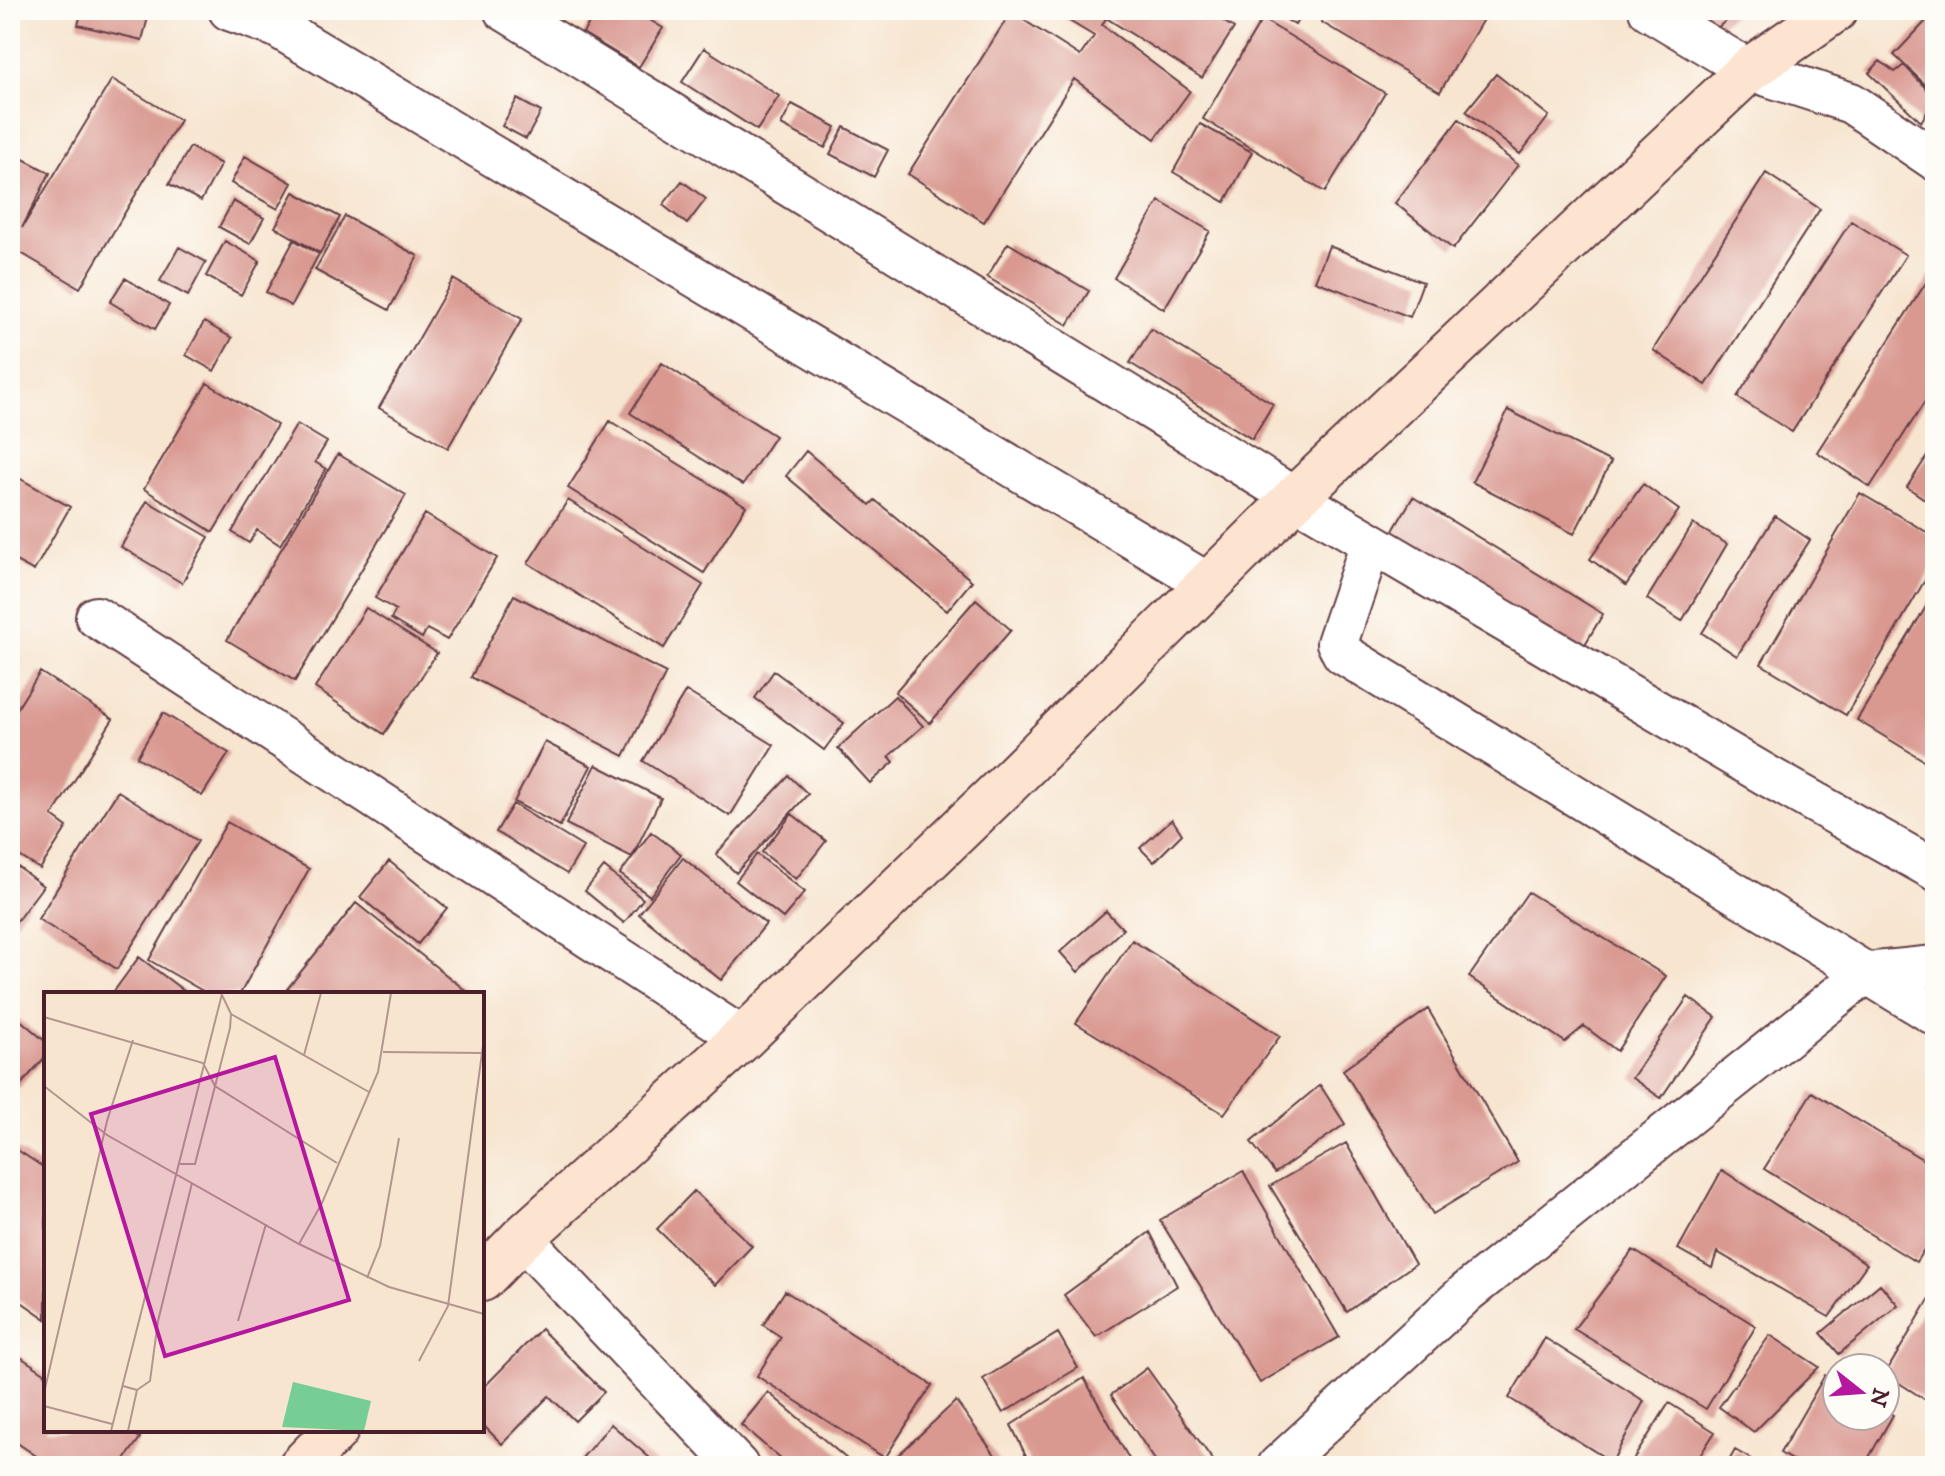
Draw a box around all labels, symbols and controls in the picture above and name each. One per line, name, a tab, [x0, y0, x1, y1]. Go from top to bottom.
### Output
inset map	[44, 992, 484, 1432]
north arrow	[1821, 1352, 1901, 1432]
text: N	[1863, 1385, 1894, 1410]

